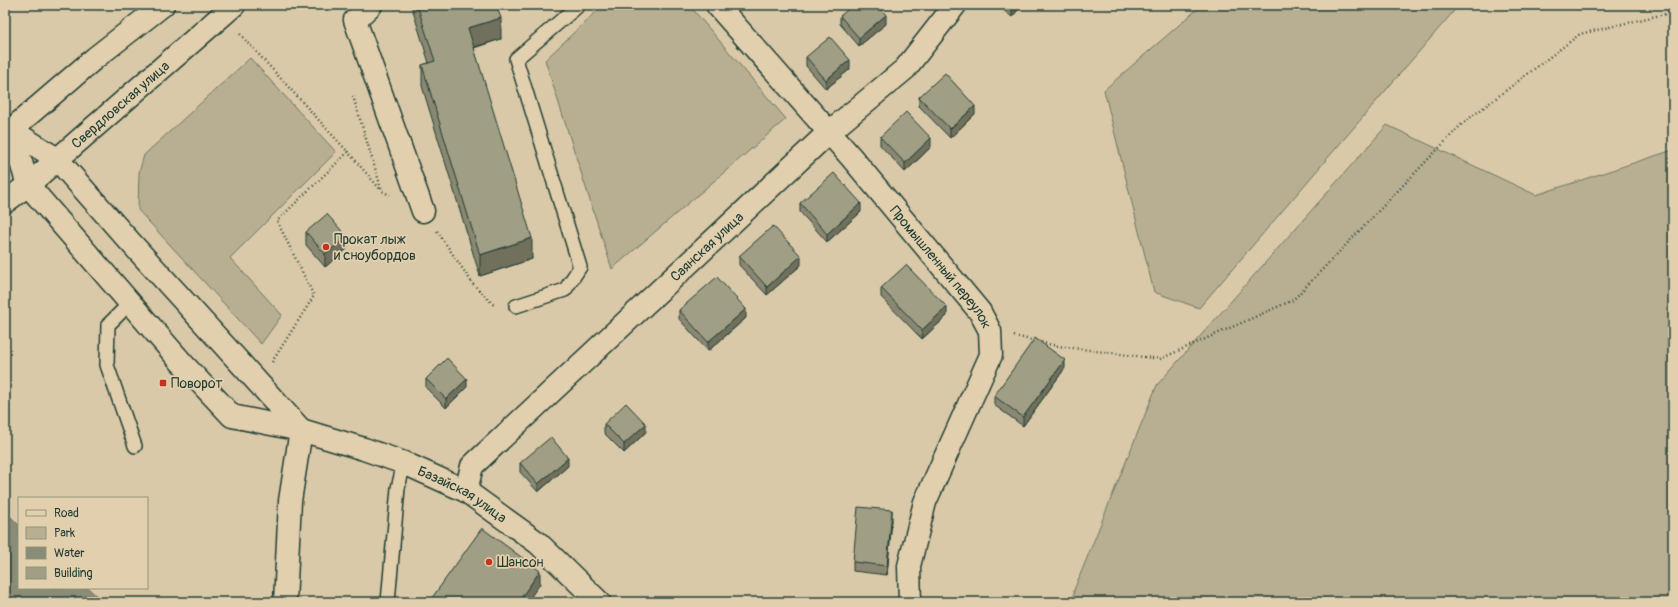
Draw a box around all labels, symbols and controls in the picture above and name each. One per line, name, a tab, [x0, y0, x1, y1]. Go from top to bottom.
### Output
street label: Свердловская улица	[68, 57, 173, 152]
street label: Промышленный переулок	[886, 202, 995, 332]
street label: Саянская улица	[667, 209, 747, 285]
place label: Прокат лыж и сноубордов	[334, 231, 416, 264]
marker: Прокат лыж и сноубордов	[321, 242, 331, 252]
place label: Поворот	[171, 375, 222, 392]
marker: Поворот	[158, 378, 168, 388]
street label: Базайская улица	[415, 462, 510, 527]
legend	[18, 497, 148, 589]
text: Road	[54, 506, 79, 521]
text: Park	[54, 526, 75, 541]
text: Water	[54, 546, 85, 561]
place label: Шансон	[497, 554, 544, 571]
marker: Шансон	[484, 557, 494, 567]
text: Building	[54, 566, 93, 581]

